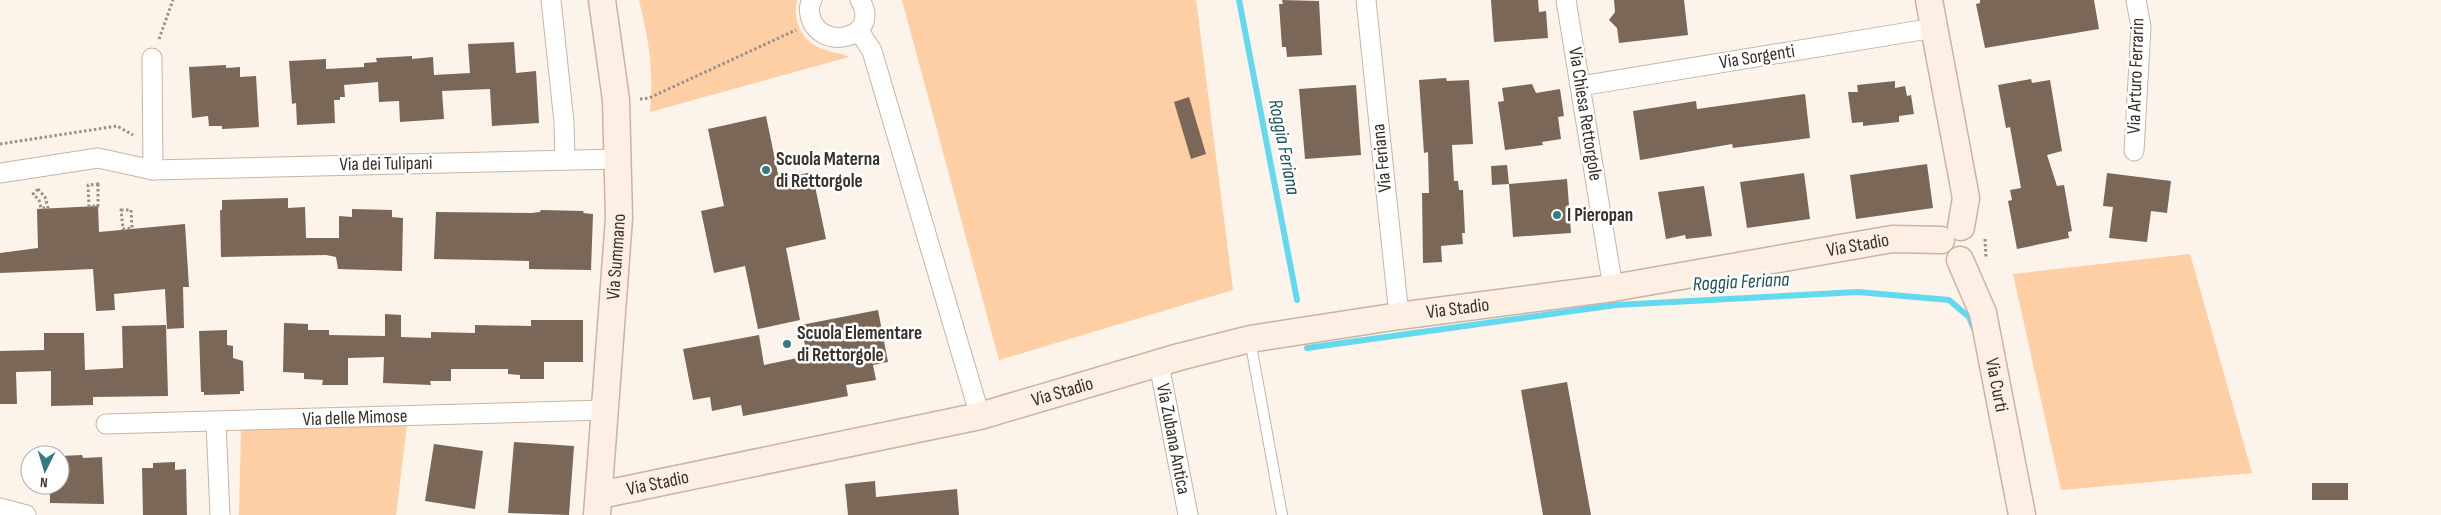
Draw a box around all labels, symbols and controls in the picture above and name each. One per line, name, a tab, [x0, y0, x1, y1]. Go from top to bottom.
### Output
street label: Via Arturo Ferrarin	[2122, 18, 2150, 134]
street label: Via Sorgenti	[1718, 40, 1796, 74]
street label: Via Chiesa Rettorgole	[1563, 46, 1607, 182]
water label: Roggia Feriana	[1263, 97, 1305, 197]
street label: Via Feriana	[1367, 123, 1397, 193]
place label: Scuola Materna di Rettorgole	[776, 148, 880, 193]
street label: Via dei Tulipani	[339, 152, 433, 176]
marker: Scuola Materna di Rettorgole	[760, 164, 772, 176]
place label: I Pieropan	[1567, 204, 1633, 227]
marker: I Pieropan	[1551, 209, 1563, 221]
street label: Via Summano	[601, 213, 631, 301]
street label: Via Stadio	[1825, 228, 1891, 262]
water label: Roggia Feriana	[1692, 267, 1790, 297]
street label: Via Stadio	[1425, 293, 1491, 324]
place label: Scuola Elementare di Rettorgole	[797, 322, 922, 367]
marker: Scuola Elementare di Rettorgole	[781, 338, 793, 350]
street label: Via Curti	[1980, 356, 2013, 414]
street label: Via Stadio	[1029, 372, 1096, 412]
street label: Via Zubana Antica	[1151, 382, 1195, 496]
street label: Via delle Mimose	[302, 405, 408, 431]
north arrow	[20, 445, 70, 495]
street label: Via Stadio	[625, 465, 691, 501]
text: N	[39, 474, 48, 491]

